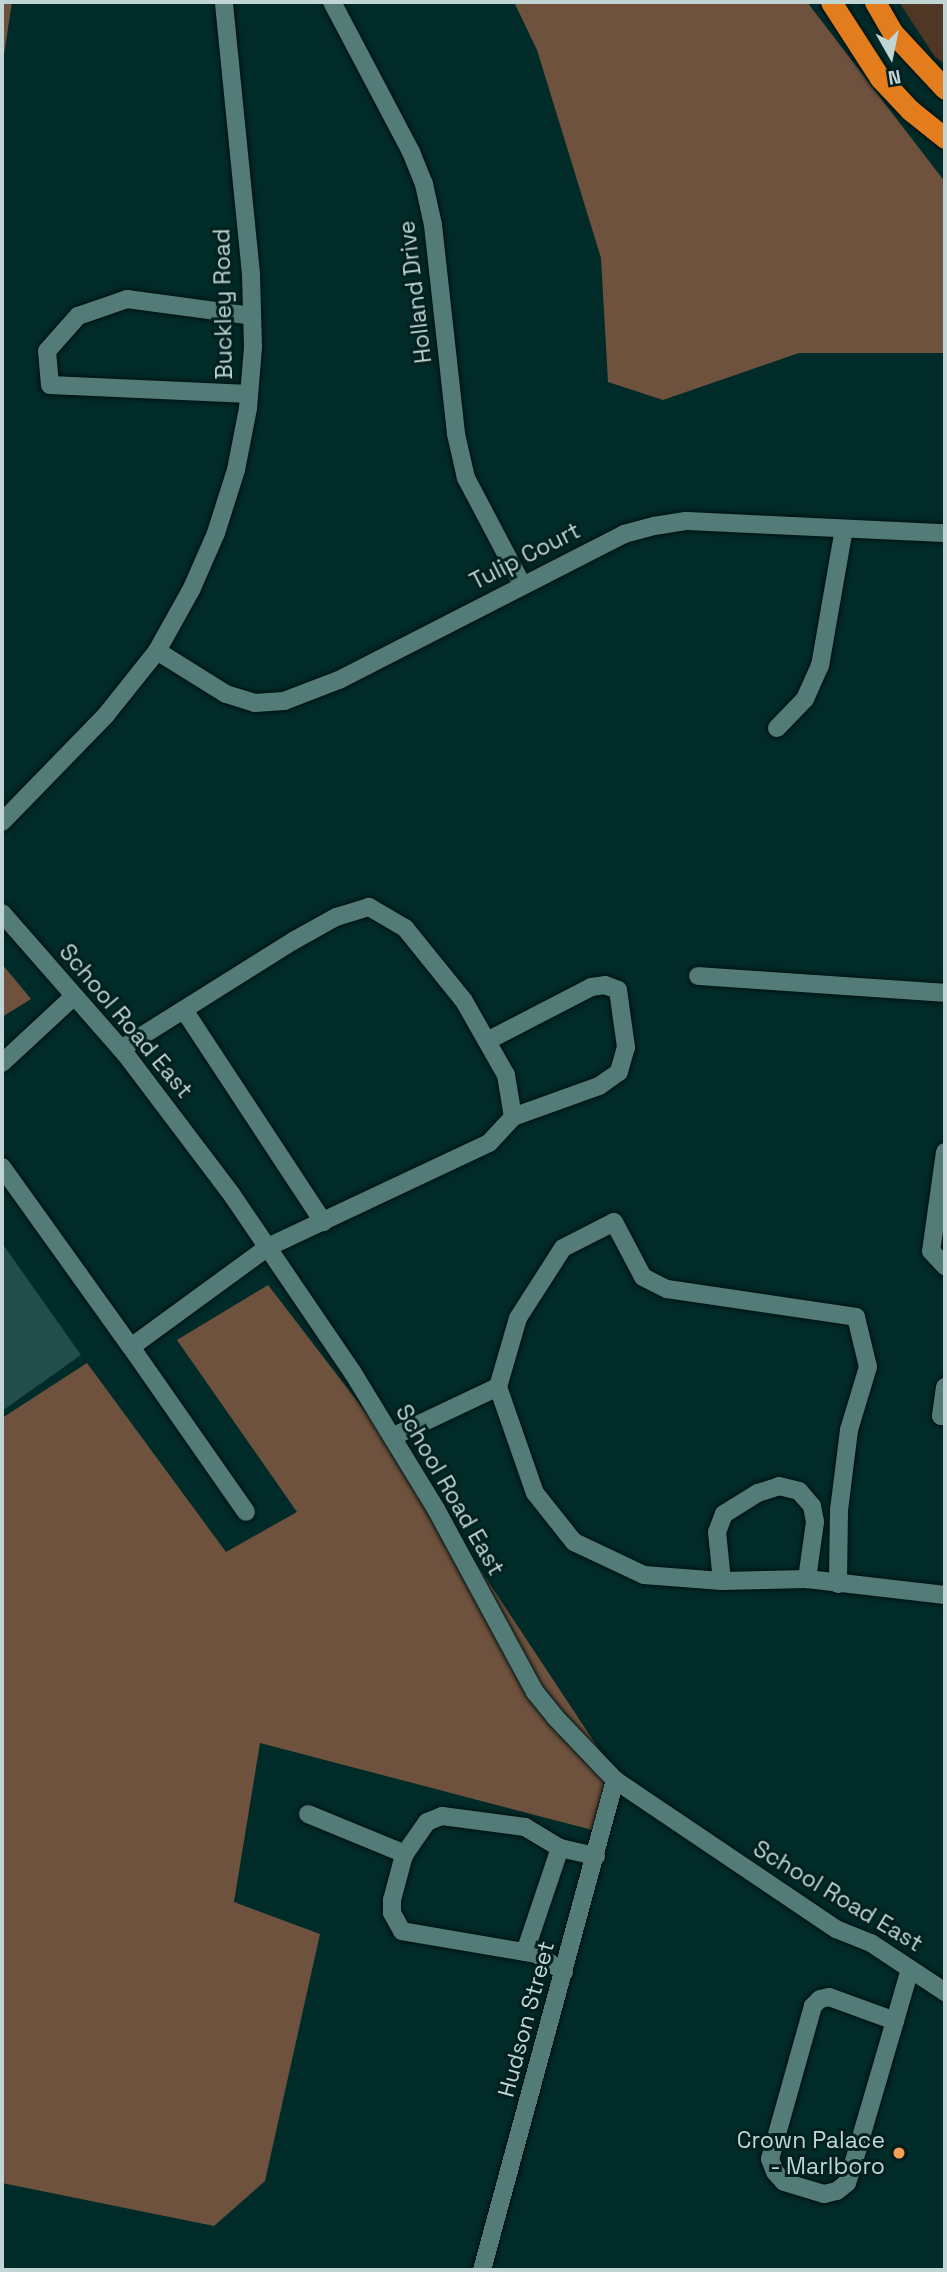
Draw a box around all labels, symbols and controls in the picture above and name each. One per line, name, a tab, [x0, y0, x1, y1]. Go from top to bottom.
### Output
north arrow	[856, 21, 926, 91]
text: N	[886, 64, 903, 91]
street label: Holland Drive	[393, 219, 437, 365]
street label: Buckley Road	[208, 228, 238, 380]
street label: Tulip Court	[465, 516, 585, 596]
street label: School Road East	[53, 938, 199, 1104]
street label: School Road East	[390, 1400, 510, 1580]
street label: School Road East	[748, 1835, 928, 1957]
street label: Hudson Street	[492, 1938, 560, 2100]
place label: Crown Palace - Marlboro	[737, 2126, 885, 2180]
marker: Crown Palace - Marlboro	[891, 2145, 907, 2161]

